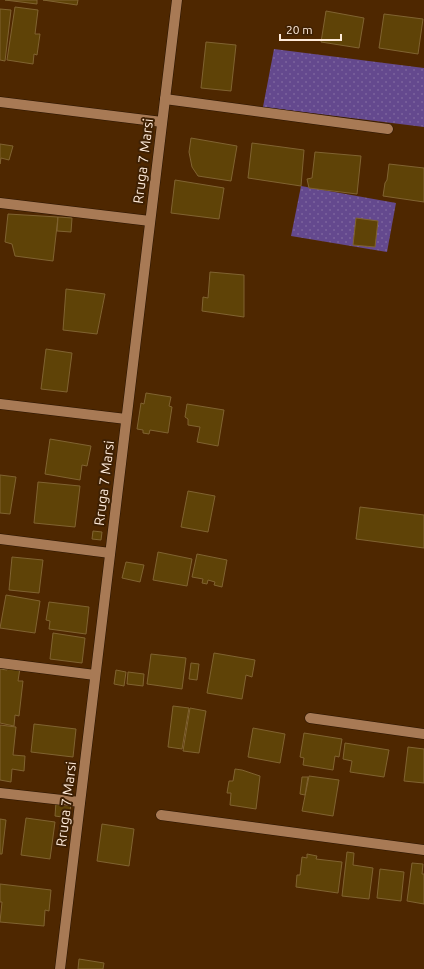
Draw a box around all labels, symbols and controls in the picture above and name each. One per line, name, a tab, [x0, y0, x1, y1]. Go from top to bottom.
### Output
scale bar	[280, 16, 341, 42]
text: 20 m	[286, 23, 313, 36]
street label: Rruga 7 Marsi	[130, 117, 156, 205]
street label: Rruga 7 Marsi	[91, 439, 117, 527]
street label: Rruga 7 Marsi	[53, 760, 79, 848]

